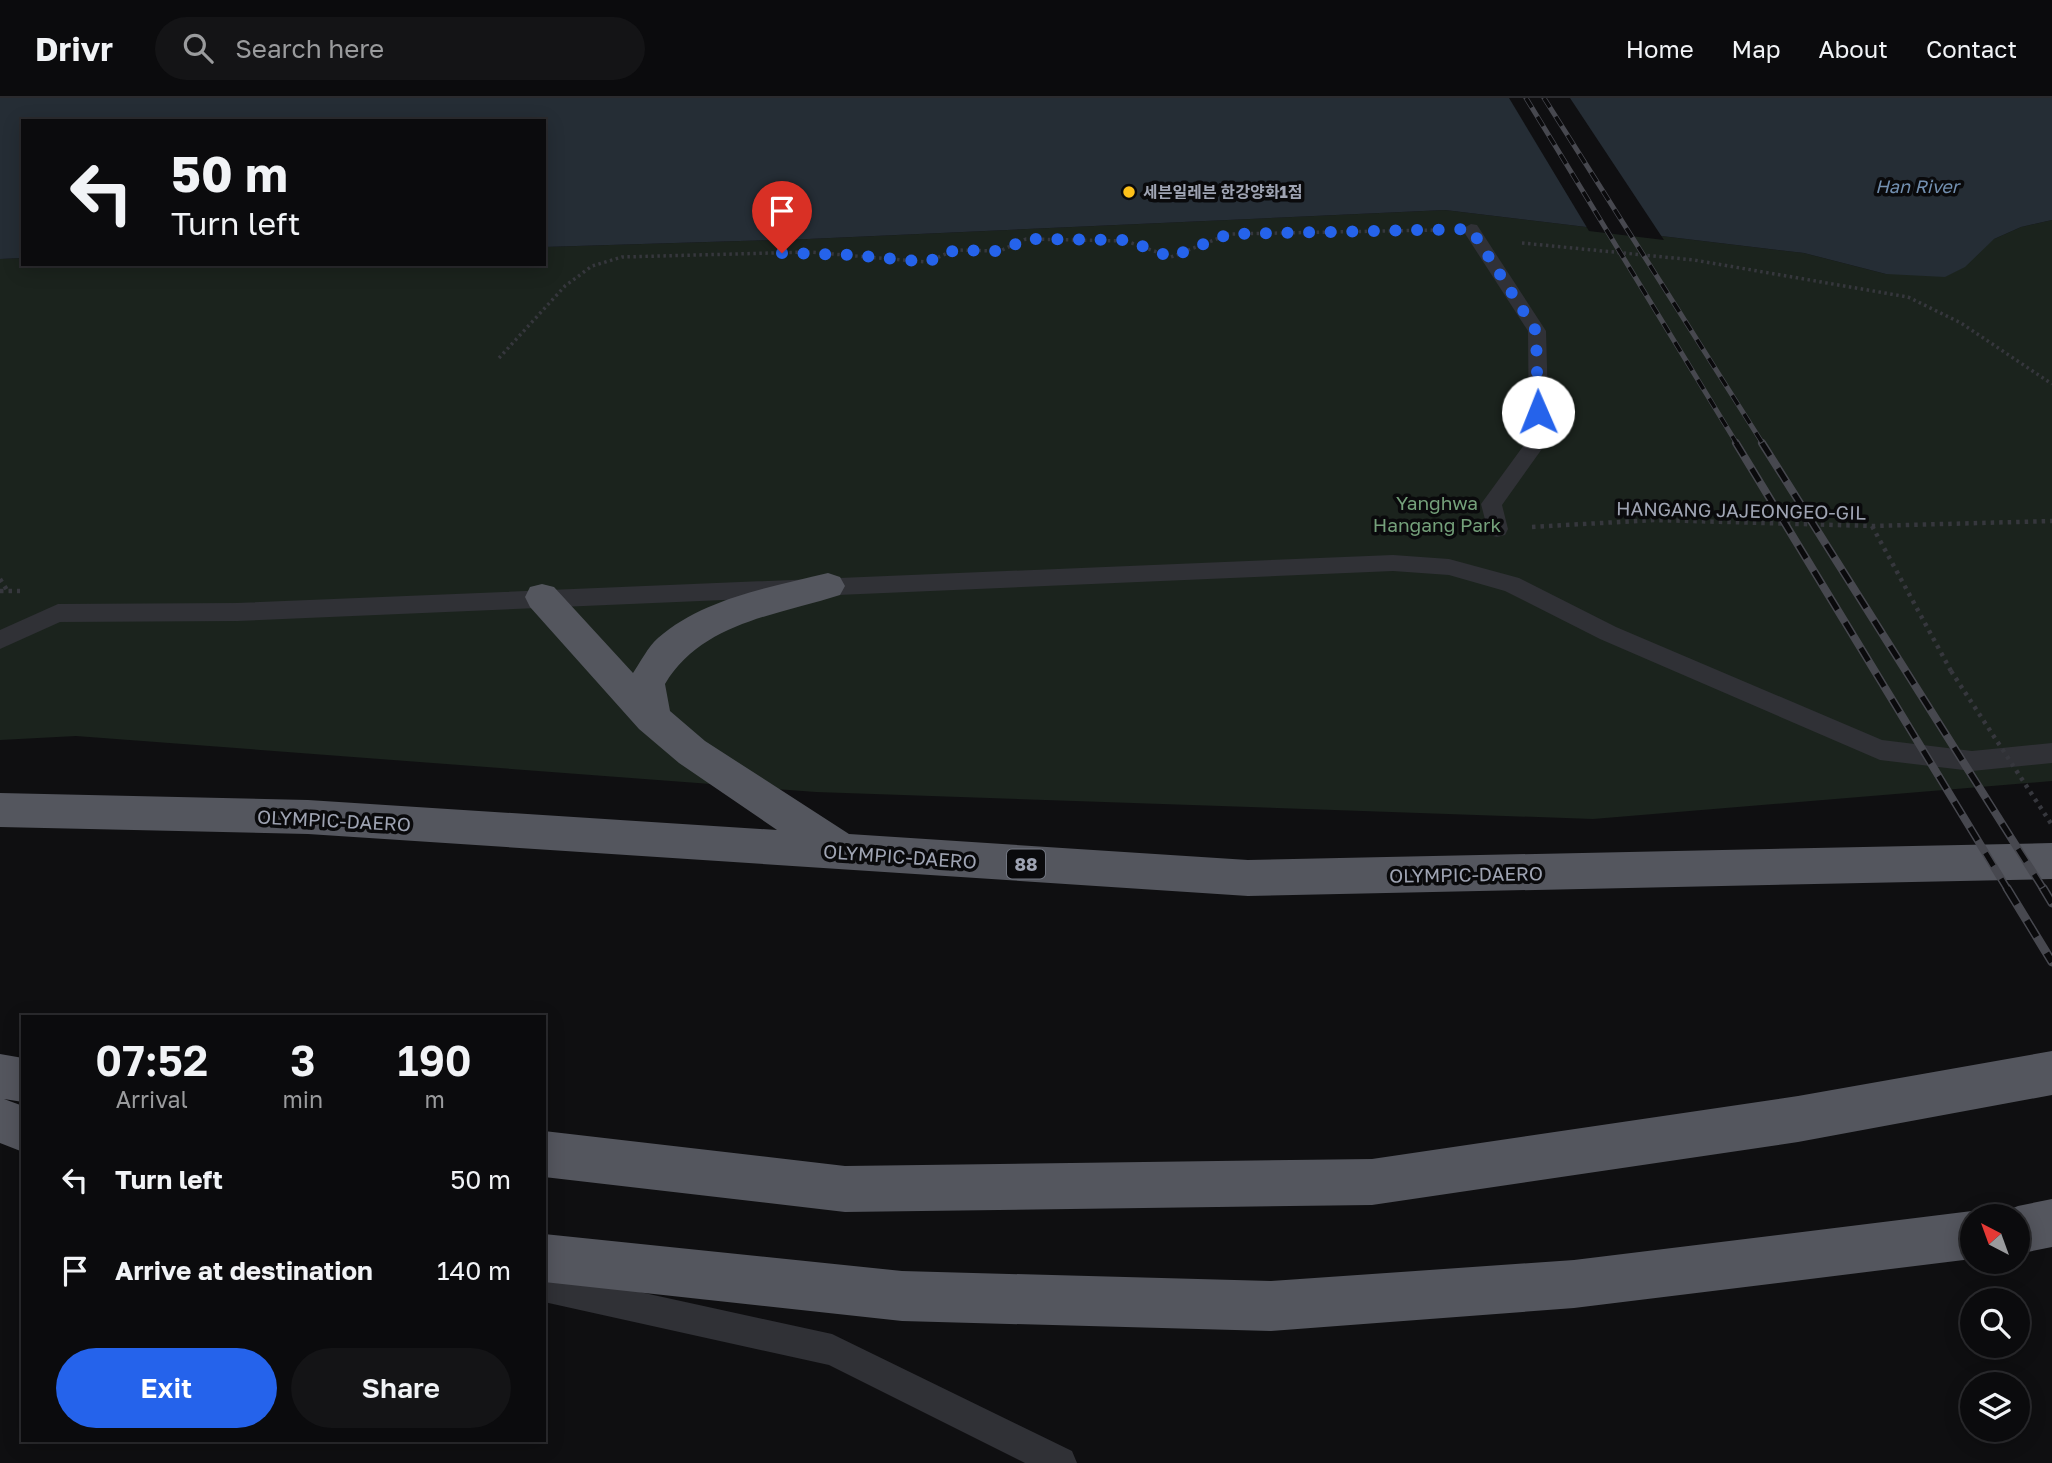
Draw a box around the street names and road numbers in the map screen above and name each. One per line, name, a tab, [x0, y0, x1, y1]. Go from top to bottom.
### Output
street label: HANGANG JAJEONGEO-GIL	[1616, 496, 1866, 524]
street label: OLYMPIC-DAERO	[257, 804, 411, 836]
street label: OLYMPIC-DAERO	[822, 839, 978, 873]
road number: 88	[1007, 850, 1045, 878]
street label: OLYMPIC-DAERO	[1389, 861, 1543, 887]

